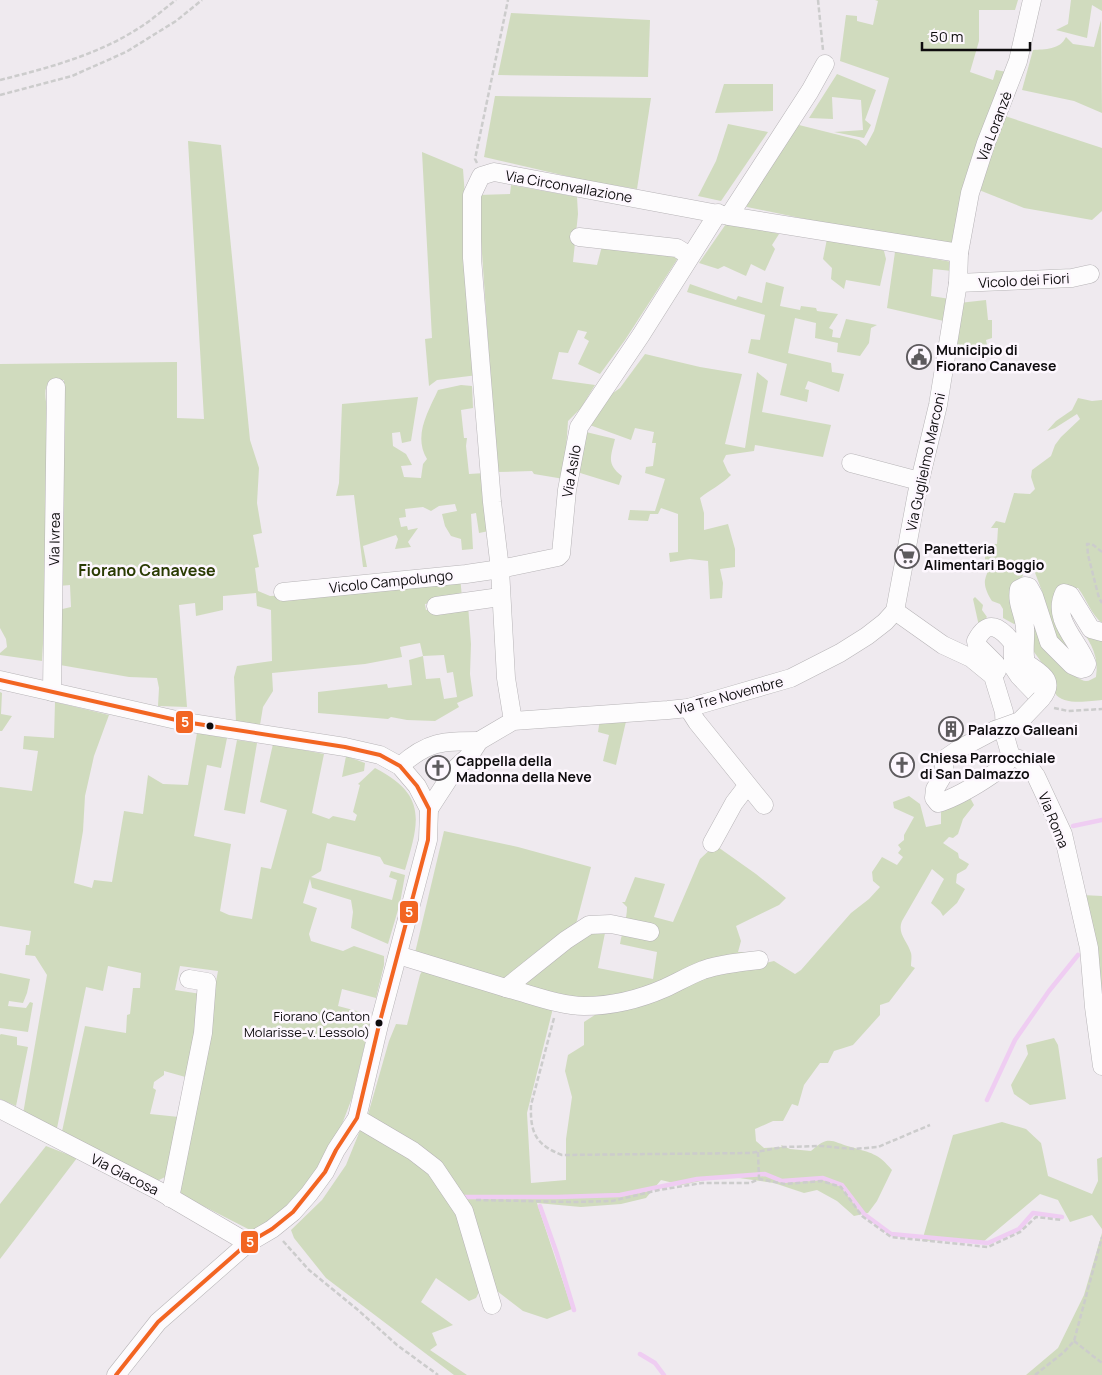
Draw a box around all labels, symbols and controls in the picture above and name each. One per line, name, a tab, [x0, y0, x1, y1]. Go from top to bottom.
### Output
scale bar	[922, 20, 1030, 52]
text: 50 m	[930, 26, 964, 47]
street label: Via Loranzè	[972, 88, 1016, 164]
street label: Via Circonvallazione	[504, 165, 634, 207]
street label: Vicolo dei Fiori	[978, 268, 1070, 292]
place label: Municipio di Fiorano Canavese	[936, 340, 1056, 375]
public building icon: Municipio di Fiorano Canavese	[906, 344, 932, 370]
street label: Via Guglielmo Marconi	[901, 391, 949, 533]
street label: Via Asilo	[557, 443, 585, 499]
street label: Via Ivrea	[44, 512, 64, 566]
place label: Panetteria Alimentari Boggio	[924, 539, 1045, 574]
supermarket icon: Panetteria Alimentari Boggio	[894, 543, 920, 569]
district label: Fiorano Canavese	[78, 559, 216, 581]
street label: Vicolo Campolungo	[328, 565, 454, 597]
street label: Via Tre Novembre	[673, 671, 785, 719]
line badge: 5	[175, 710, 194, 734]
text: 5	[181, 712, 189, 731]
building icon: Palazzo Galleani	[938, 716, 964, 742]
place label: Palazzo Galleani	[968, 720, 1078, 739]
unlabelled marker	[205, 721, 215, 731]
place label: Chiesa Parrocchiale di San Dalmazzo	[920, 748, 1055, 783]
place label: Cappella della Madonna della Neve	[456, 751, 592, 786]
church icon: Chiesa Parrocchiale di San Dalmazzo	[889, 752, 915, 778]
church icon: Cappella della Madonna della Neve	[425, 755, 451, 781]
street label: Via Roma	[1034, 789, 1074, 851]
line badge: 5	[399, 900, 419, 924]
text: 5	[405, 902, 413, 921]
place label: Fiorano (Canton Molarisse-v. Lessolo)	[244, 1007, 370, 1041]
marker: Fiorano (Canton Molarisse-v. Lessolo)	[374, 1018, 384, 1028]
street label: Via Giacosa	[88, 1149, 162, 1199]
line badge: 5	[240, 1230, 259, 1254]
text: 5	[246, 1232, 254, 1251]

